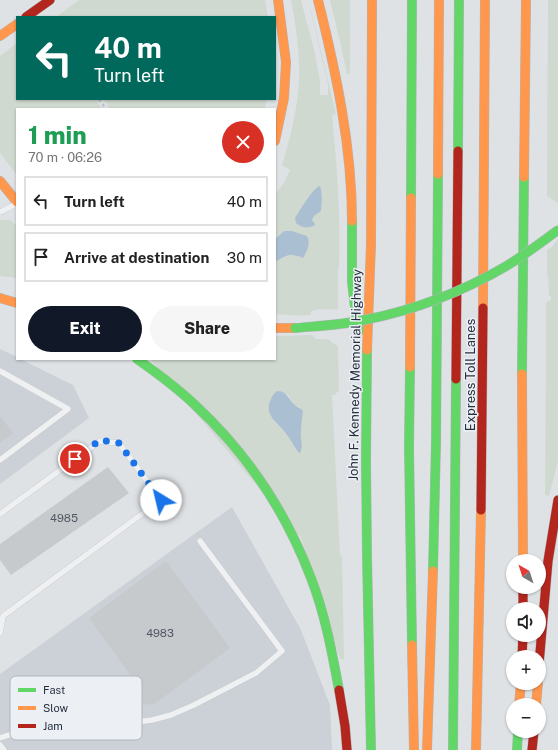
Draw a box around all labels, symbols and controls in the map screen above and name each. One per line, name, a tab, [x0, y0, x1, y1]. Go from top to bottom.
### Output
text: 40 m	[94, 31, 162, 64]
icon: left	[28, 32, 80, 84]
text: Turn left	[94, 65, 164, 86]
text: 1 min	[28, 121, 87, 149]
button: close	[222, 121, 264, 163]
text: 70 m · 06:26	[28, 150, 102, 165]
icon: left	[30, 190, 52, 212]
text: Turn left	[64, 193, 125, 210]
text: 40 m	[227, 193, 262, 210]
icon: arrive	[30, 246, 52, 268]
text: Arrive at destination	[64, 249, 209, 266]
text: 30 m	[227, 249, 262, 266]
street label: John F. Kennedy Memorial Highway	[346, 269, 364, 481]
button: Exit	[28, 306, 142, 352]
button: Share	[150, 306, 264, 352]
street label: Express Toll Lanes	[463, 319, 478, 431]
pin	[58, 442, 92, 476]
icon: arrive	[64, 448, 86, 470]
position arrow	[140, 479, 182, 521]
house number: 4985	[50, 512, 78, 524]
north arrow	[506, 554, 546, 594]
map controls	[506, 554, 546, 738]
button: sound	[506, 602, 546, 642]
house number: 4983	[146, 627, 174, 639]
button: +	[506, 650, 546, 690]
legend	[10, 676, 142, 740]
text: Fast	[43, 684, 65, 696]
button: −	[506, 698, 546, 738]
text: Slow	[43, 702, 69, 714]
text: Jam	[43, 720, 63, 732]

